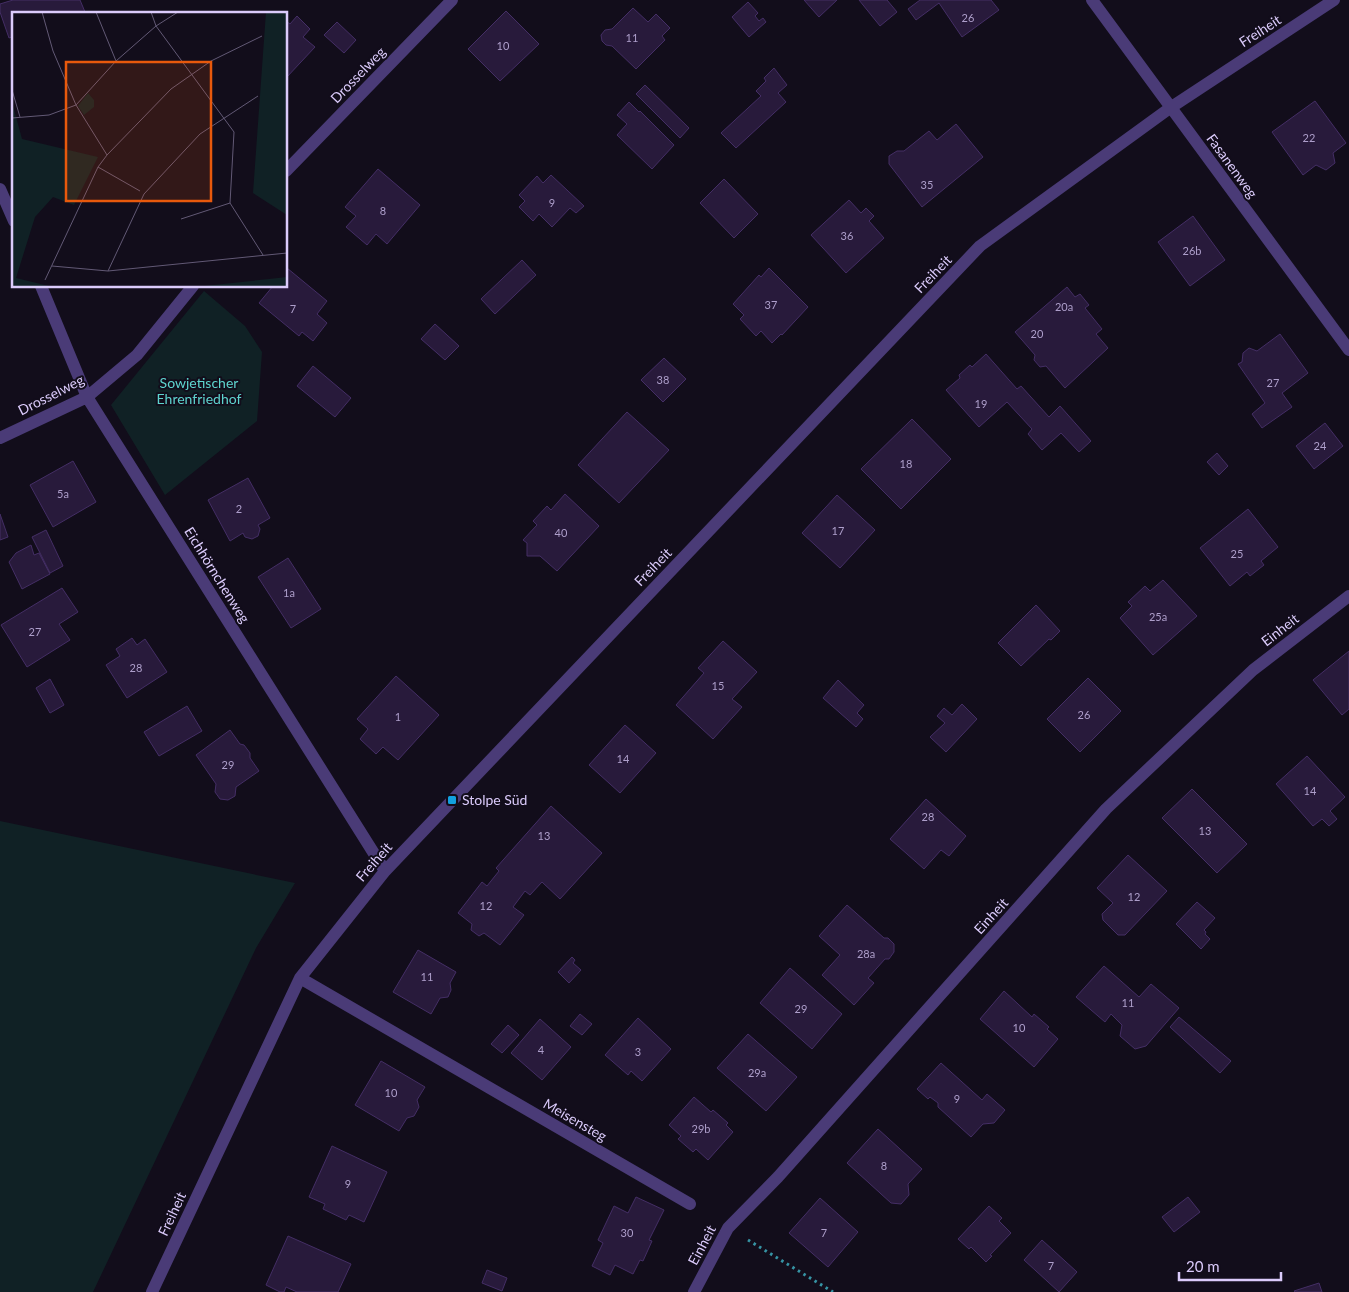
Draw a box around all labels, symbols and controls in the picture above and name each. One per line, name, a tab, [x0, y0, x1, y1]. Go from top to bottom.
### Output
house number: 26	[962, 11, 974, 24]
street label: Freiheit	[1236, 11, 1284, 50]
inset map	[12, 12, 288, 288]
house number: 11	[626, 31, 638, 44]
house number: 10	[497, 39, 510, 52]
street label: Drosselweg	[327, 43, 389, 106]
street label: Fasanenweg	[1203, 130, 1261, 201]
house number: 22	[1303, 131, 1315, 144]
house number: 35	[921, 178, 933, 191]
house number: 9	[549, 196, 555, 209]
house number: 8	[380, 204, 386, 217]
house number: 36	[841, 229, 853, 242]
house number: 26b	[1183, 244, 1201, 257]
street label: Freiheit	[910, 251, 955, 296]
house number: 37	[765, 298, 777, 311]
house number: 20a	[1055, 300, 1073, 313]
house number: 7	[290, 302, 296, 315]
house number: 20	[1031, 327, 1044, 340]
street label: Drosselweg	[15, 371, 87, 418]
house number: 38	[657, 373, 669, 386]
park label: Sowjetischer Ehrenfriedhof	[157, 374, 242, 407]
house number: 27	[1267, 376, 1279, 389]
house number: 19	[975, 397, 987, 410]
house number: 24	[1314, 439, 1327, 452]
house number: 18	[900, 457, 912, 470]
house number: 5a	[57, 487, 69, 500]
house number: 2	[236, 502, 242, 515]
street label: Eichhörnchenweg	[181, 524, 254, 626]
house number: 17	[832, 524, 844, 537]
house number: 40	[555, 526, 568, 539]
street label: Freiheit	[630, 544, 675, 589]
house number: 25	[1231, 547, 1243, 560]
house number: 1a	[283, 586, 295, 599]
house number: 25a	[1149, 610, 1167, 623]
street label: Einheit	[1258, 610, 1302, 649]
house number: 27	[29, 625, 41, 638]
house number: 28	[130, 661, 142, 674]
house number: 15	[712, 679, 724, 692]
house number: 26	[1078, 708, 1090, 721]
house number: 1	[395, 710, 401, 723]
house number: 14	[617, 752, 630, 765]
house number: 29	[222, 758, 234, 771]
house number: 14	[1304, 784, 1317, 797]
place label: Stolpe Süd	[462, 791, 527, 808]
marker: Stolpe Süd	[446, 794, 458, 806]
house number: 28	[922, 810, 934, 823]
house number: 13	[1199, 824, 1211, 837]
house number: 13	[538, 829, 550, 842]
street label: Freiheit	[352, 839, 395, 885]
house number: 12	[1128, 890, 1140, 903]
street label: Einheit	[970, 894, 1011, 937]
house number: 12	[480, 899, 492, 912]
house number: 28a	[857, 947, 875, 960]
house number: 11	[421, 970, 433, 983]
house number: 11	[1122, 996, 1134, 1009]
house number: 29	[795, 1002, 807, 1015]
house number: 10	[1013, 1021, 1026, 1034]
house number: 4	[538, 1043, 545, 1056]
house number: 3	[635, 1045, 641, 1058]
house number: 29a	[748, 1066, 766, 1079]
house number: 10	[385, 1086, 398, 1099]
house number: 9	[954, 1092, 960, 1105]
street label: Meisensteg	[540, 1095, 610, 1145]
house number: 29b	[692, 1122, 710, 1135]
house number: 8	[881, 1159, 887, 1172]
house number: 9	[345, 1177, 351, 1190]
street label: Freiheit	[154, 1189, 189, 1238]
street label: Einheit	[684, 1222, 719, 1268]
house number: 30	[621, 1226, 634, 1239]
house number: 7	[821, 1226, 827, 1239]
scale bar	[1179, 1250, 1282, 1282]
text: 20 m	[1186, 1257, 1220, 1275]
house number: 7	[1048, 1259, 1054, 1272]

